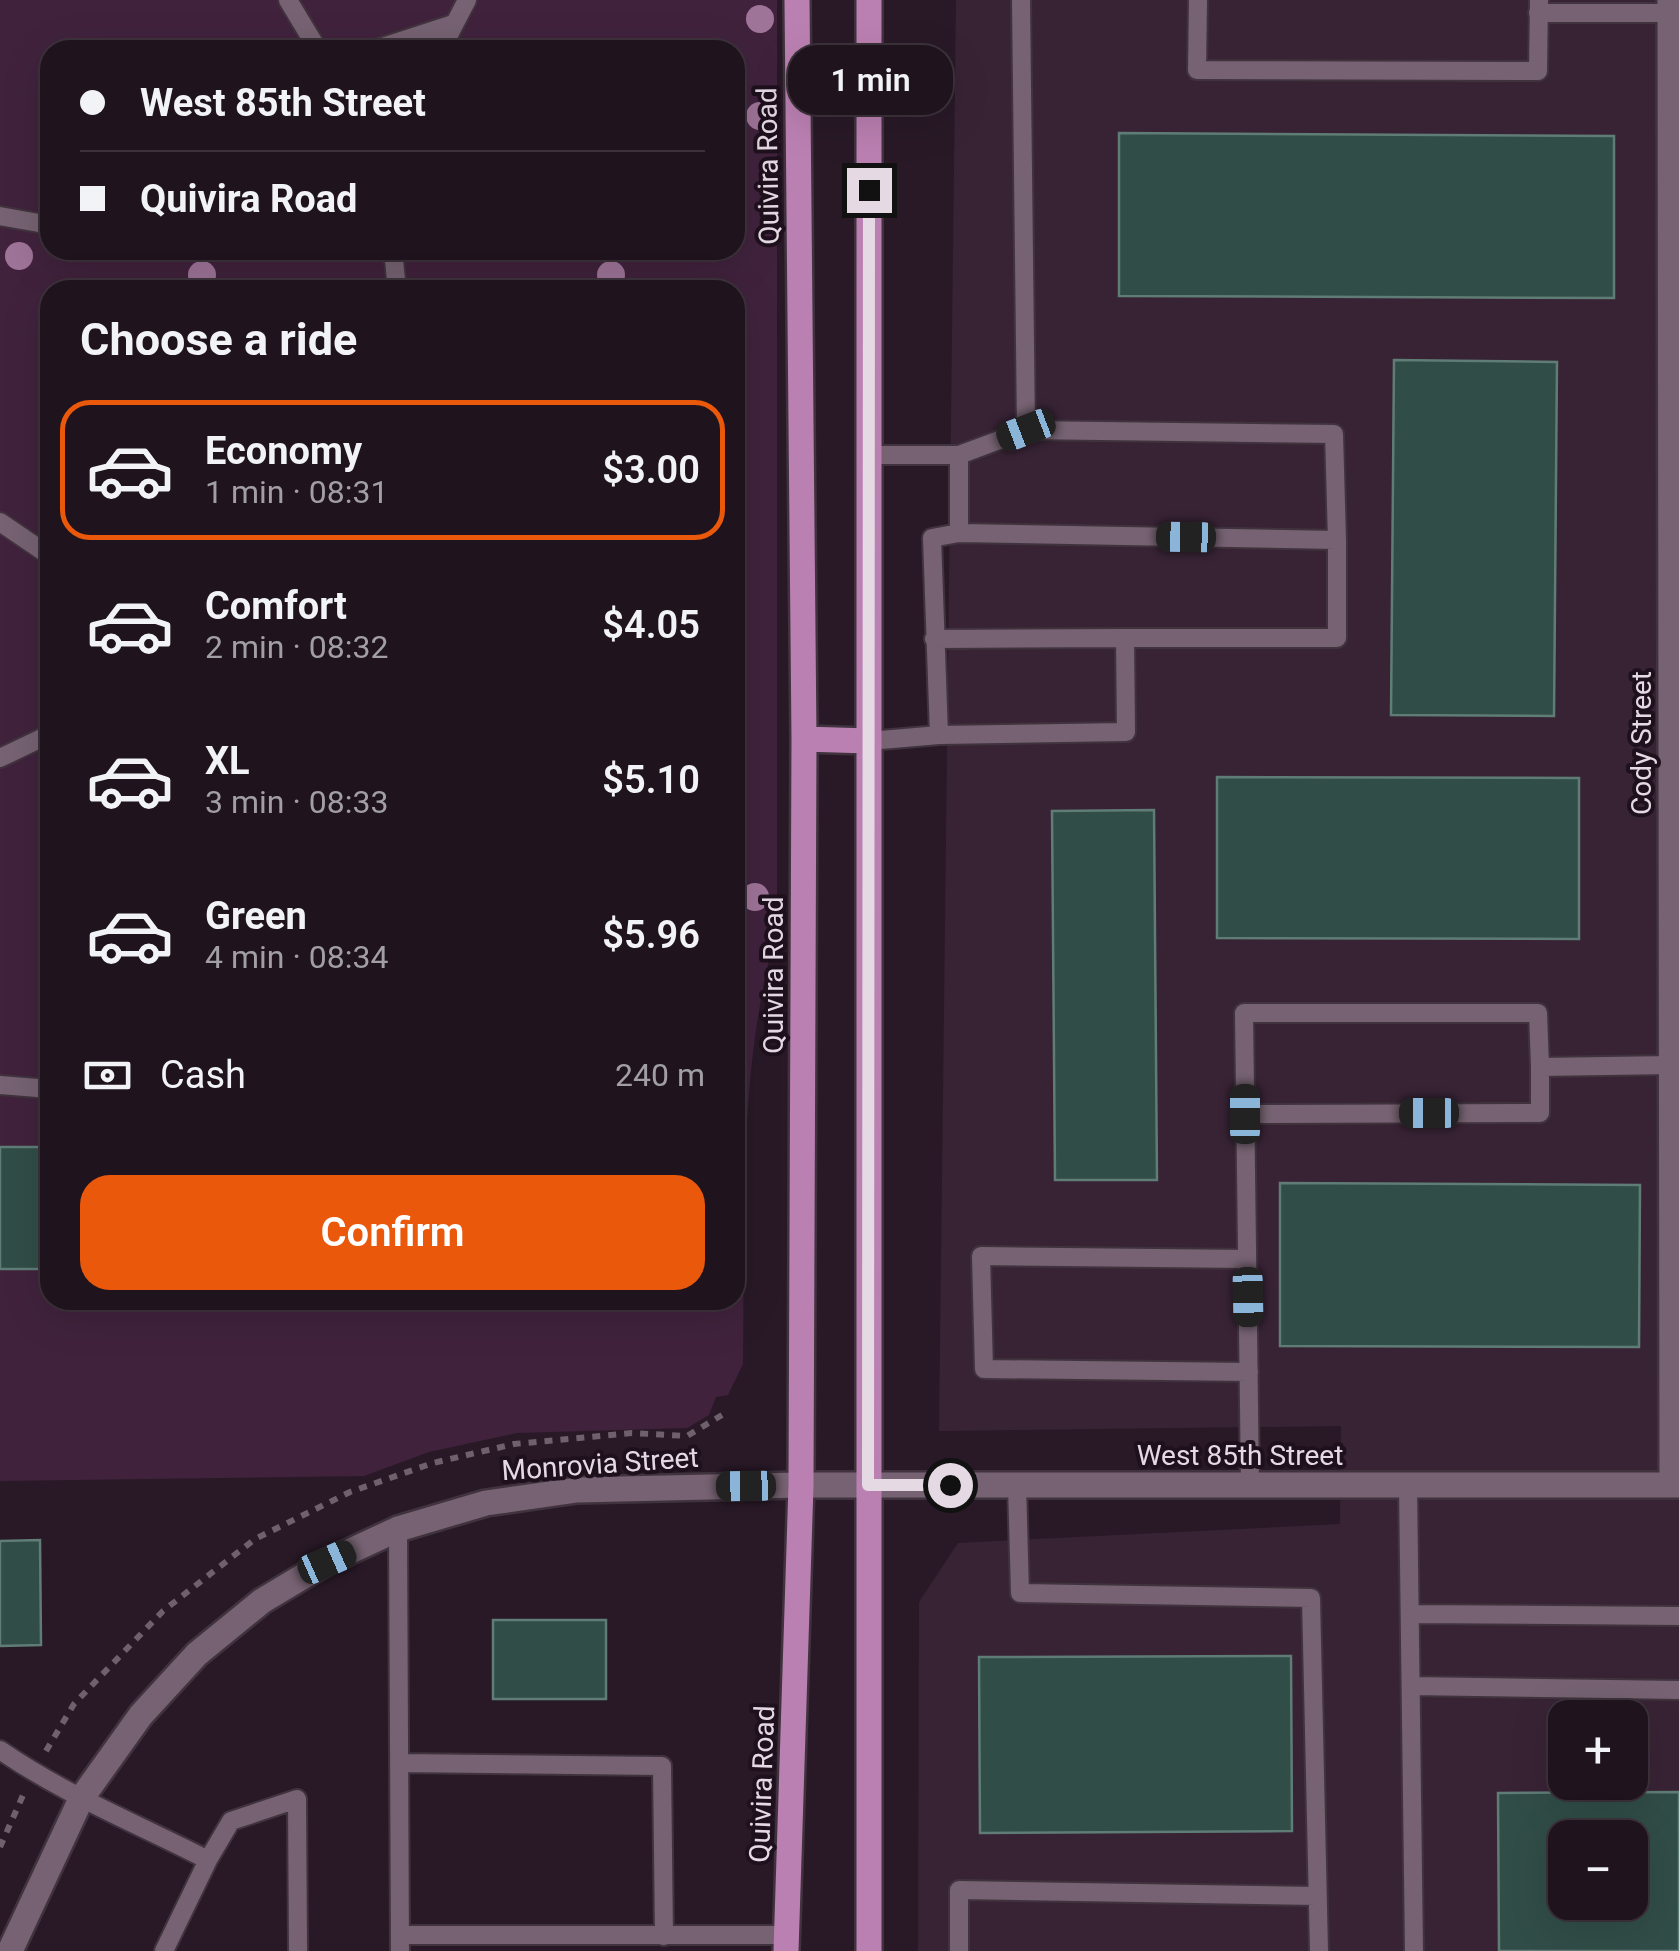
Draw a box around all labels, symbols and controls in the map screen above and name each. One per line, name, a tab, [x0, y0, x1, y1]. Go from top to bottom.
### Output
callout: 1 min	[786, 45, 952, 115]
text: 1 min	[830, 61, 911, 99]
text: West 85th Street	[140, 81, 426, 125]
street label: Quivira Road	[750, 87, 786, 245]
route end	[847, 168, 892, 213]
text: Quivira Road	[140, 177, 357, 221]
text: Choose a ride	[80, 313, 357, 366]
car	[993, 405, 1059, 455]
icon: car	[85, 425, 175, 515]
text: Economy	[205, 429, 362, 473]
text: $3.00	[602, 448, 700, 492]
text: 1 min · 08:31	[205, 473, 388, 511]
car	[1156, 521, 1216, 553]
icon: car	[85, 580, 175, 670]
text: Comfort	[205, 584, 347, 628]
text: $4.05	[602, 603, 700, 647]
text: 2 min · 08:32	[205, 628, 388, 666]
street label: Cody Street	[1625, 671, 1658, 815]
icon: car	[85, 735, 175, 825]
text: XL	[205, 739, 250, 783]
text: $5.10	[602, 758, 700, 802]
text: 3 min · 08:33	[205, 783, 388, 821]
icon: car	[85, 890, 175, 980]
text: Green	[205, 894, 307, 938]
street label: Quivira Road	[757, 896, 790, 1054]
text: $5.96	[602, 913, 700, 957]
text: 4 min · 08:34	[205, 938, 388, 976]
icon: cash	[80, 1048, 135, 1103]
text: Cash	[160, 1053, 246, 1097]
text: 240 m	[615, 1056, 705, 1094]
car	[1230, 1084, 1260, 1144]
car	[1399, 1098, 1459, 1128]
button: Confirm	[80, 1175, 705, 1290]
car	[1232, 1267, 1264, 1327]
street label: West 85th Street	[1137, 1439, 1343, 1472]
street label: Monrovia Street	[500, 1441, 700, 1487]
route start	[928, 1463, 973, 1508]
car	[716, 1470, 776, 1502]
car	[293, 1536, 361, 1588]
map controls	[1548, 1700, 1648, 1920]
button: +	[1548, 1700, 1648, 1800]
street label: Quivira Road	[743, 1705, 781, 1863]
button: −	[1548, 1820, 1648, 1920]

